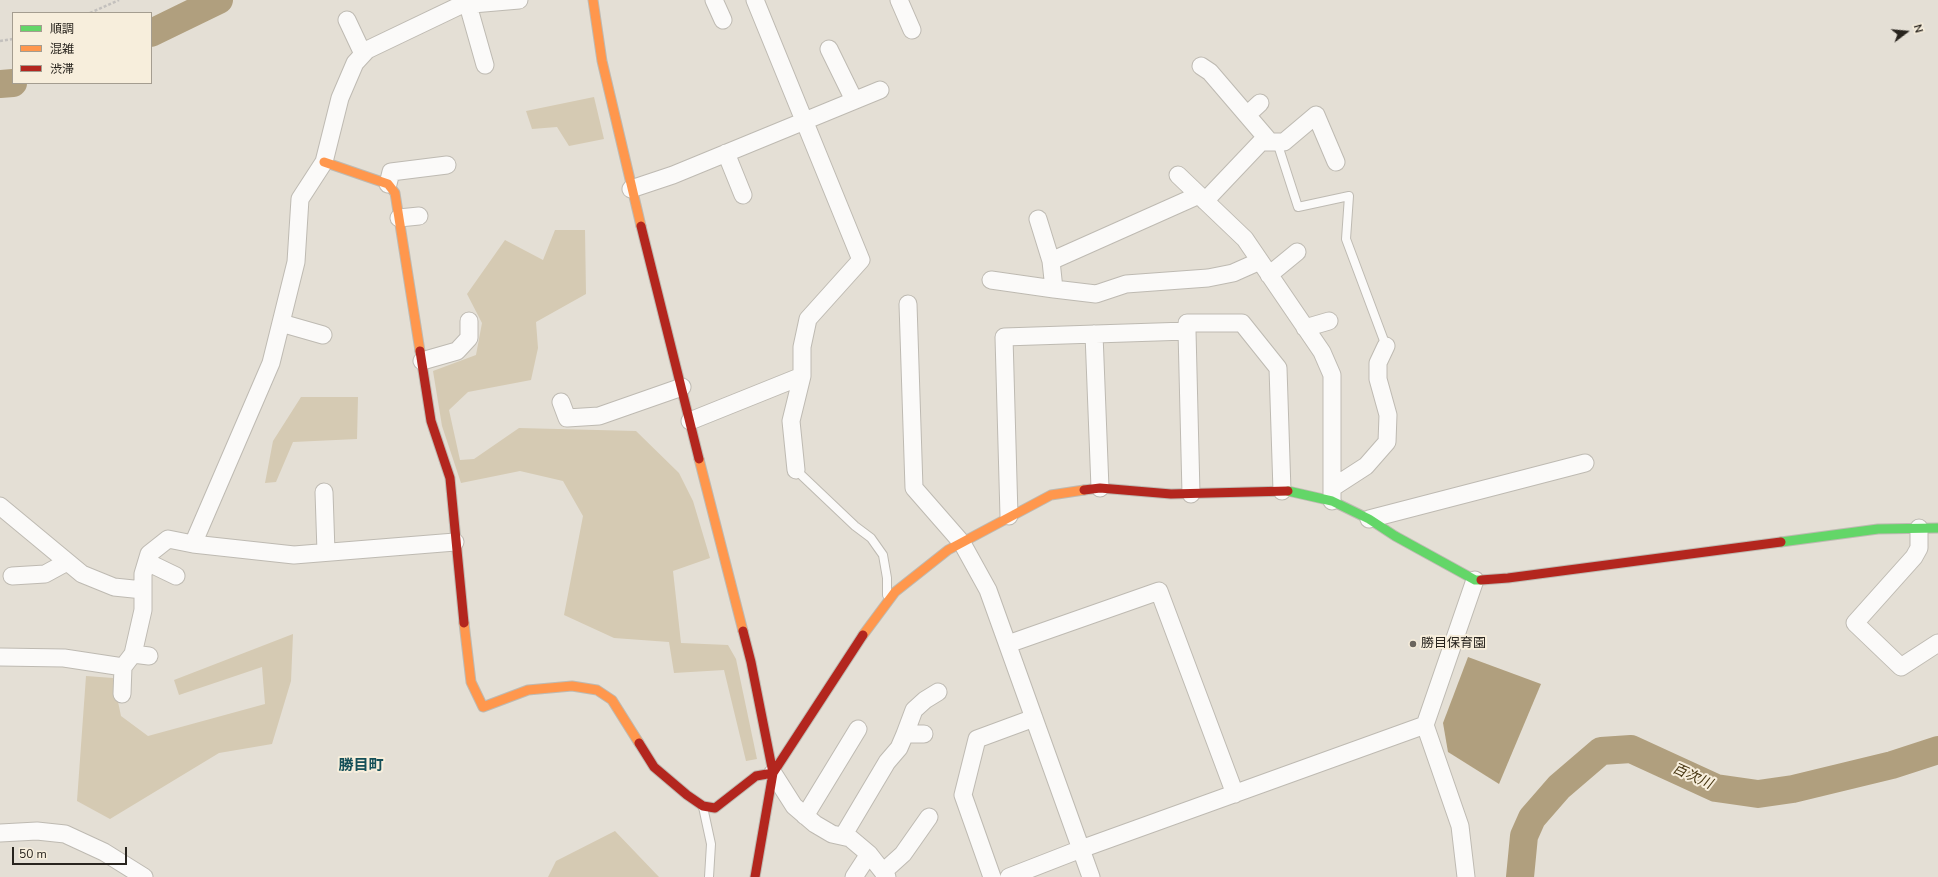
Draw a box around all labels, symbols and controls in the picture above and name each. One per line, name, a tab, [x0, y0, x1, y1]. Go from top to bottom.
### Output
legend	[12, 12, 152, 84]
north arrow	[1886, 12, 1926, 52]
text: 順調	[50, 21, 74, 37]
text: N	[1910, 23, 1926, 35]
text: 混雑	[50, 41, 74, 57]
text: 渋滞	[50, 61, 74, 77]
place label: 勝目保育園	[1421, 636, 1486, 652]
marker: 勝目保育園	[1408, 639, 1418, 649]
district label: 勝目町	[339, 757, 383, 775]
water label: 百次川	[1669, 761, 1715, 793]
scale bar	[14, 839, 129, 865]
text: 50 m	[19, 846, 47, 862]

